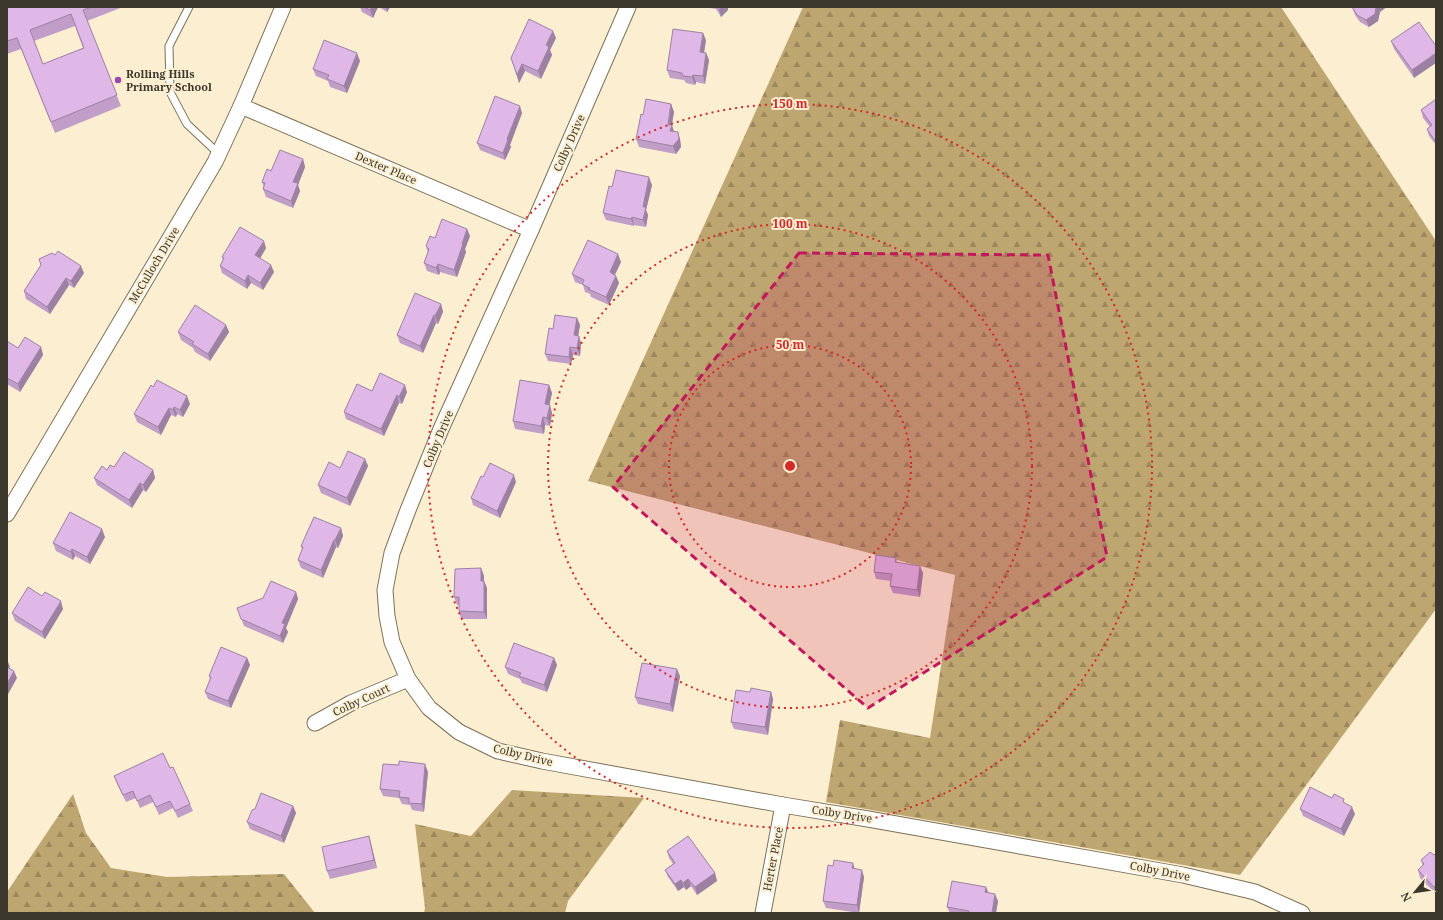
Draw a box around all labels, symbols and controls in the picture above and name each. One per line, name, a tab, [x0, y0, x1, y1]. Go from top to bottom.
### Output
place label: Rolling Hills Primary School	[126, 66, 212, 94]
marker: Rolling Hills Primary School	[113, 75, 123, 85]
text: 150 m	[772, 95, 808, 112]
street label: Colby Drive	[549, 112, 588, 174]
street label: Dexter Place	[353, 148, 419, 187]
text: 100 m	[772, 215, 808, 232]
street label: McCulloch Drive	[125, 224, 182, 306]
text: 50 m	[776, 336, 804, 353]
street label: Colby Drive	[419, 408, 456, 470]
centre of rings	[783, 459, 797, 473]
street label: Colby Court	[330, 680, 392, 719]
street label: Colby Drive	[492, 740, 555, 769]
street label: Colby Drive	[811, 801, 874, 826]
street label: Herter Place	[759, 825, 786, 892]
street label: Colby Drive	[1129, 857, 1192, 884]
north arrow	[1395, 872, 1435, 912]
text: N	[1397, 889, 1414, 905]

